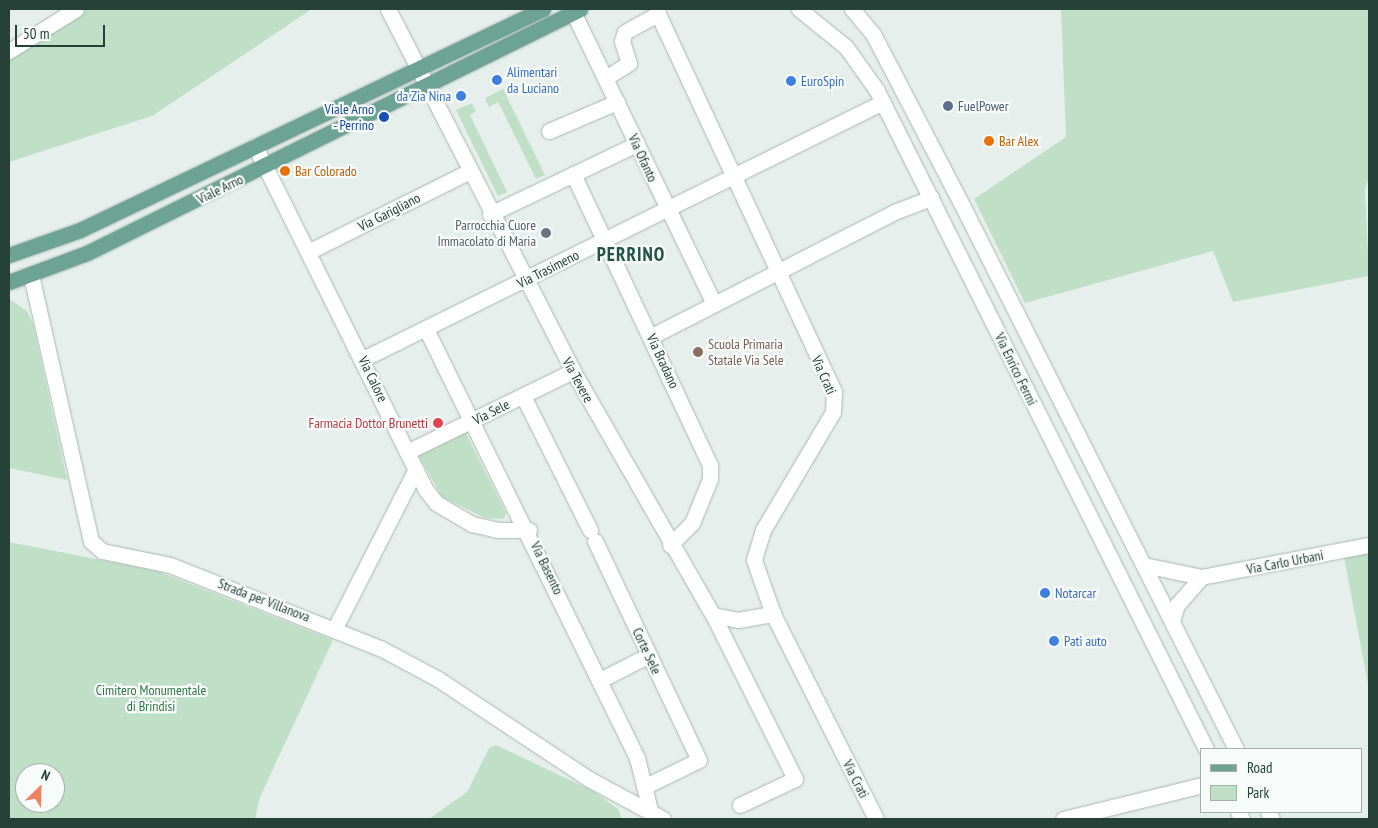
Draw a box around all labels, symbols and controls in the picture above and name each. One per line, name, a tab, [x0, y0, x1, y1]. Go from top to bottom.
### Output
scale bar	[18, 15, 108, 47]
text: 50 m	[23, 24, 49, 43]
place label: Alimentari da Luciano	[507, 64, 559, 96]
place label: EuroSpin	[801, 73, 844, 89]
marker: Alimentari da Luciano	[491, 74, 503, 86]
marker: EuroSpin	[785, 75, 797, 87]
place label: da Zia Nina	[396, 88, 451, 104]
marker: da Zia Nina	[455, 90, 467, 102]
place label: FuelPower	[958, 98, 1008, 114]
marker: FuelPower	[942, 100, 954, 112]
place label: Viale Arno - Perrino	[324, 101, 374, 134]
marker: Viale Arno - Perrino	[378, 111, 390, 123]
street label: Via Ofanto	[625, 131, 661, 185]
place label: Bar Alex	[999, 133, 1039, 149]
marker: Bar Alex	[983, 135, 995, 147]
place label: Bar Colorado	[295, 163, 357, 179]
marker: Bar Colorado	[279, 165, 291, 177]
street label: Viale Arno	[194, 171, 246, 207]
street label: Via Garigliano	[355, 189, 423, 235]
place label: Parrocchia Cuore Immacolato di Maria	[437, 217, 536, 250]
marker: Parrocchia Cuore Immacolato di Maria	[540, 227, 552, 239]
district label: PERRINO	[596, 244, 666, 266]
street label: Via Trasimeno	[514, 246, 582, 292]
street label: Via Enrico Fermi	[991, 330, 1041, 408]
street label: Via Bradano	[643, 331, 683, 391]
place label: Scuola Primaria Statale Via Sele	[708, 336, 784, 368]
marker: Scuola Primaria Statale Via Sele	[692, 346, 704, 358]
street label: Via Calore	[355, 353, 391, 405]
street label: Via Crati	[808, 353, 840, 397]
street label: Via Tevere	[559, 354, 597, 406]
street label: Via Sele	[470, 396, 512, 428]
place label: Farmacia Dottor Brunetti	[308, 415, 428, 431]
marker: Farmacia Dottor Brunetti	[432, 417, 444, 429]
street label: Via Basento	[527, 539, 567, 597]
street label: Via Carlo Urbani	[1245, 546, 1325, 578]
street label: Strada per Villanova	[216, 575, 312, 625]
place label: Notarcar	[1055, 585, 1096, 601]
marker: Notarcar	[1039, 587, 1051, 599]
street label: Corte Sele	[629, 625, 665, 677]
place label: Patì auto	[1064, 633, 1107, 649]
marker: Patì auto	[1048, 635, 1060, 647]
park label: Cimitero Monumentale di Brindisi	[96, 682, 206, 714]
legend	[1200, 748, 1363, 813]
street label: Via Crati	[839, 757, 873, 801]
text: Road	[1247, 758, 1273, 777]
north arrow	[15, 763, 65, 813]
text: N	[39, 765, 53, 785]
text: Park	[1247, 783, 1269, 802]

